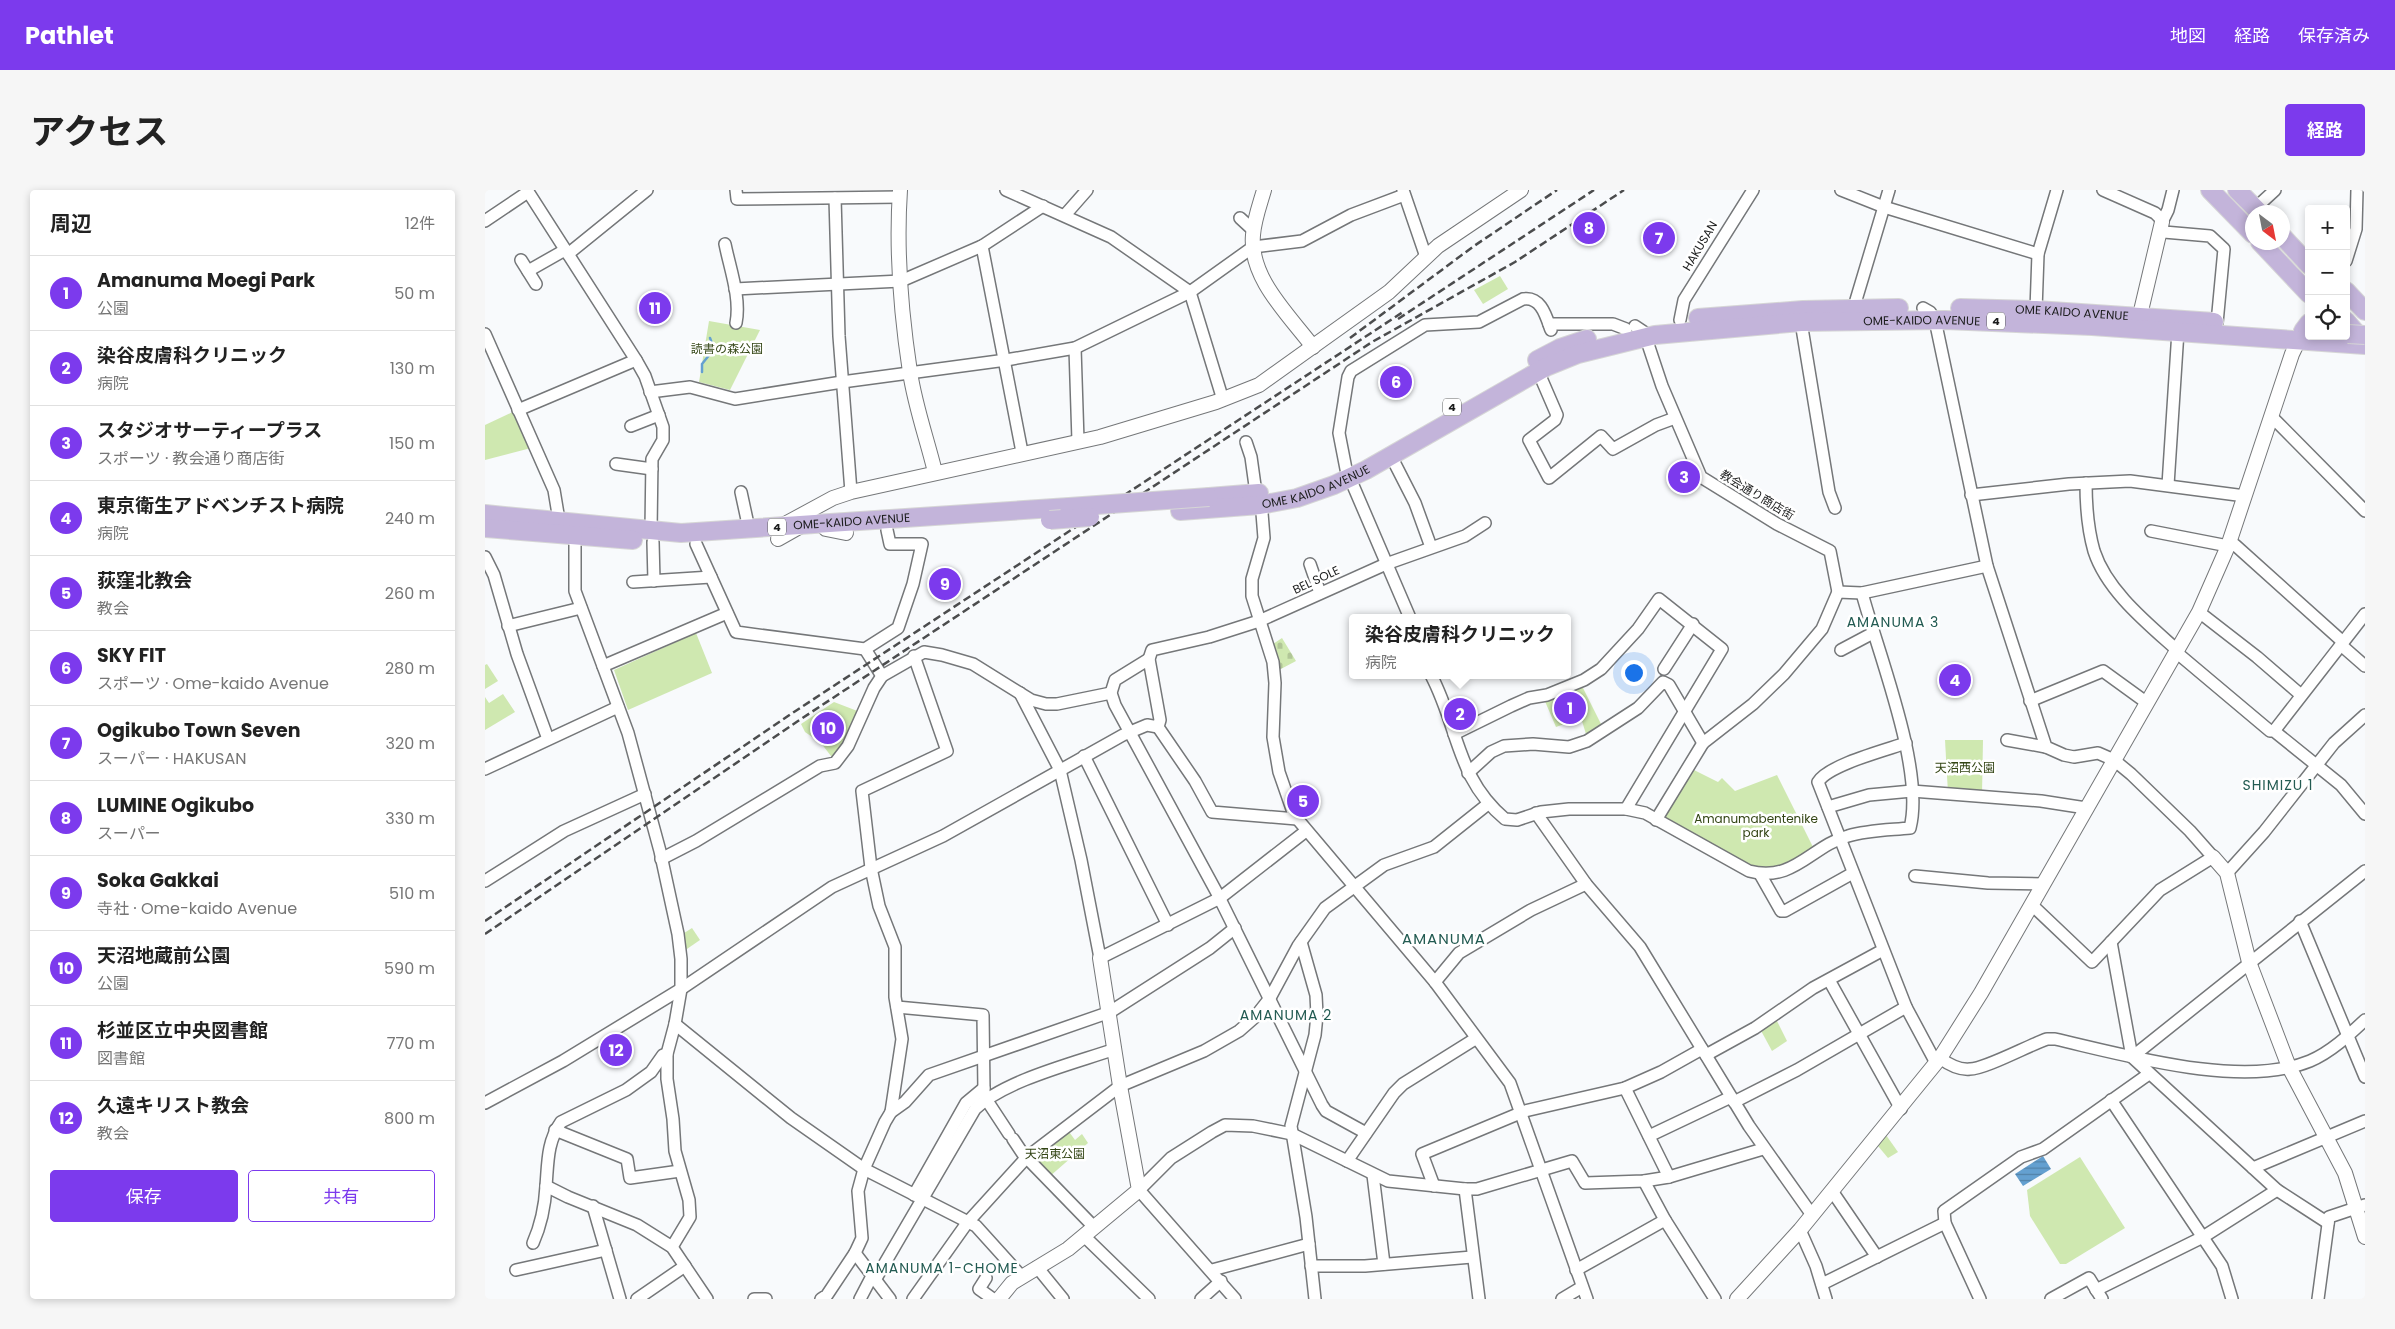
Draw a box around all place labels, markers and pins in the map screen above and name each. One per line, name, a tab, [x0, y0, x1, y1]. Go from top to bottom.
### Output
pin: 8	[1573, 209, 1605, 247]
pin: 7	[1643, 219, 1675, 257]
pin: 11	[639, 289, 671, 327]
pin: 6	[1380, 363, 1412, 401]
pin: 3	[1668, 458, 1700, 496]
pin: 9	[929, 565, 961, 603]
pin: 4	[1939, 661, 1971, 699]
pin: 1	[1554, 689, 1586, 727]
pin: 2	[1444, 695, 1476, 733]
pin: 10	[812, 709, 844, 747]
pin: 5	[1287, 782, 1319, 820]
pin: 12	[600, 1031, 632, 1069]

